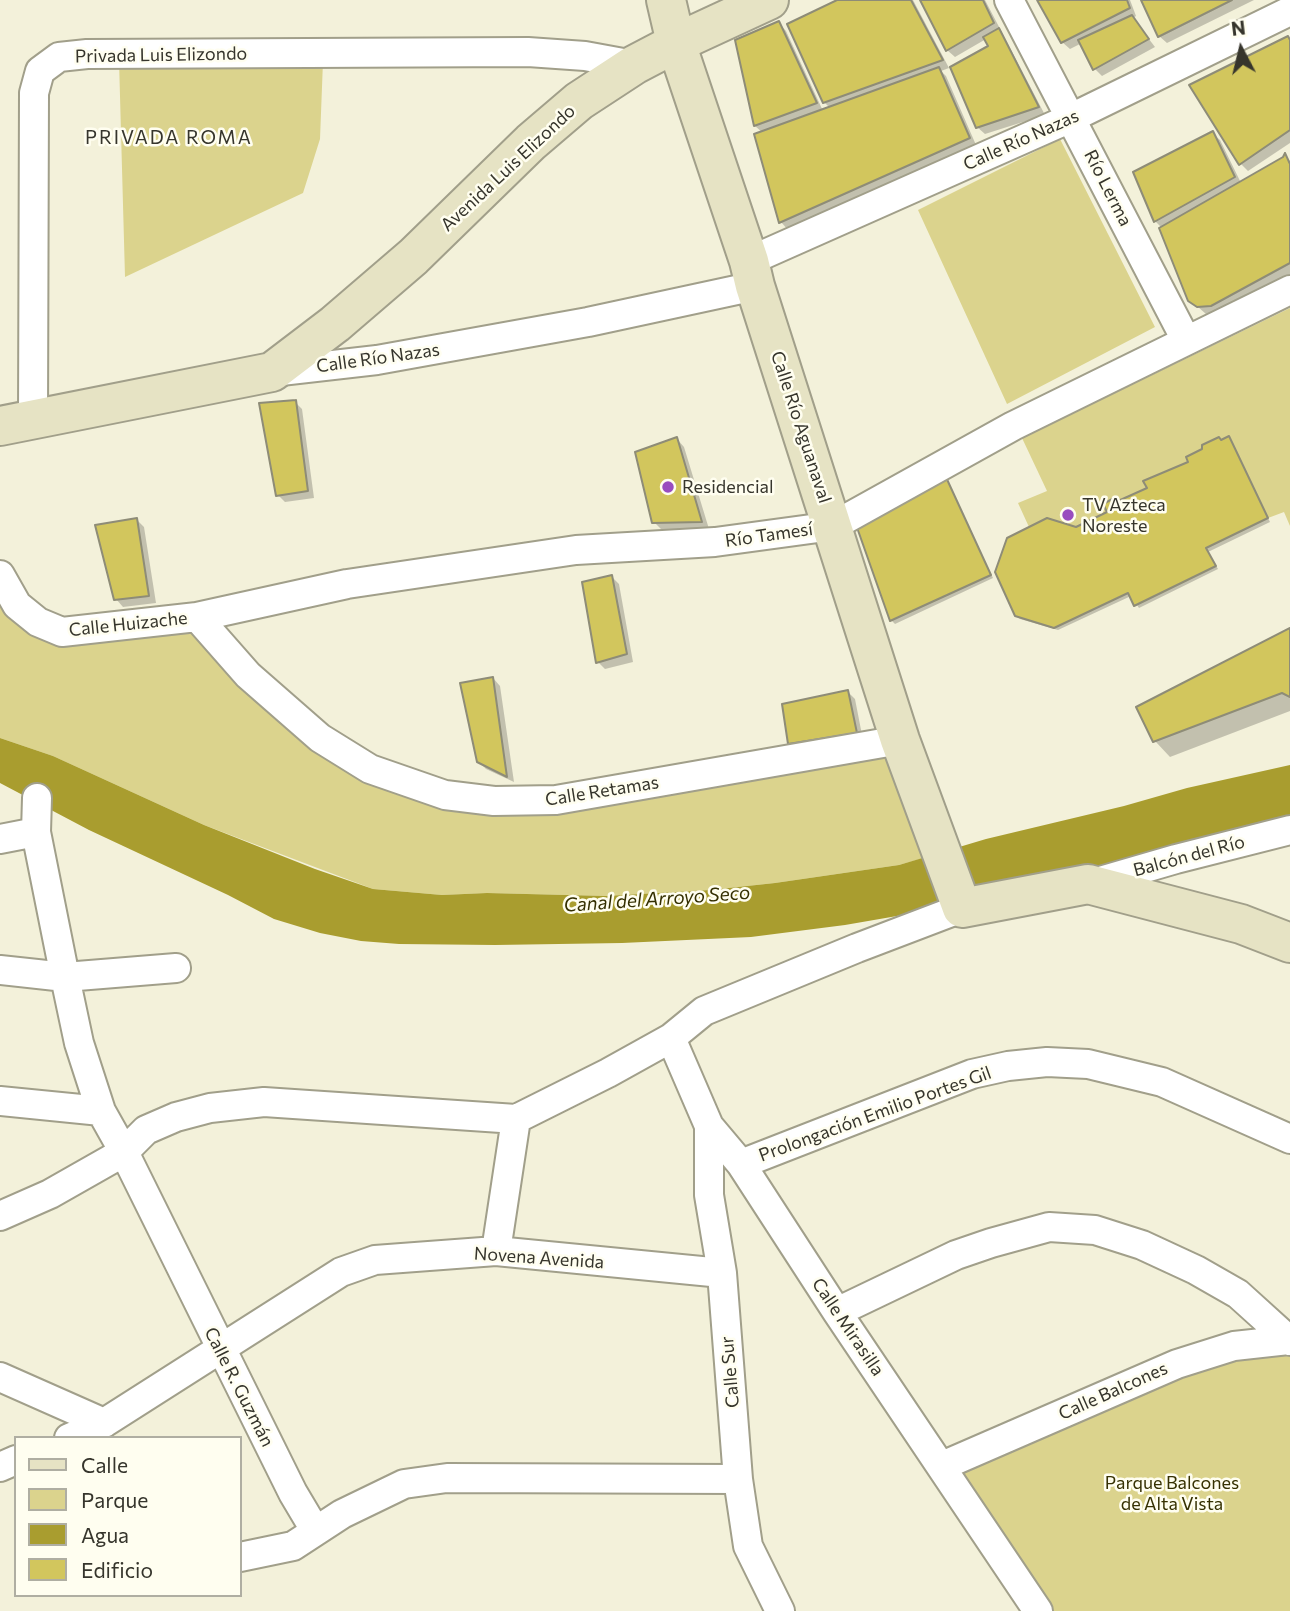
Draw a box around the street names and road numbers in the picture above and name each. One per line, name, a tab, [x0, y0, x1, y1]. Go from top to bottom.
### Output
street label: Privada Luis Elizondo	[75, 43, 247, 67]
street label: Avenida Luis Elizondo	[436, 100, 580, 236]
street label: Calle Río Nazas	[960, 105, 1082, 175]
street label: Río Lerma	[1080, 146, 1136, 230]
street label: Calle Río Nazas	[315, 339, 441, 377]
street label: Calle Río Aguanaval	[766, 348, 836, 506]
street label: Río Tamesí	[724, 518, 814, 552]
street label: Calle Huizache	[68, 607, 188, 641]
street label: Calle Retamas	[544, 771, 660, 811]
street label: Balcón del Río	[1131, 831, 1247, 881]
street label: Prolongación Emilio Portes Gil	[756, 1062, 994, 1166]
street label: Novena Avenida	[473, 1243, 605, 1273]
street label: Calle Mirasilla	[807, 1274, 889, 1380]
street label: Calle R. Guzmán	[200, 1324, 278, 1450]
street label: Calle Sur	[716, 1335, 744, 1409]
street label: Calle Balcones	[1055, 1357, 1171, 1425]

